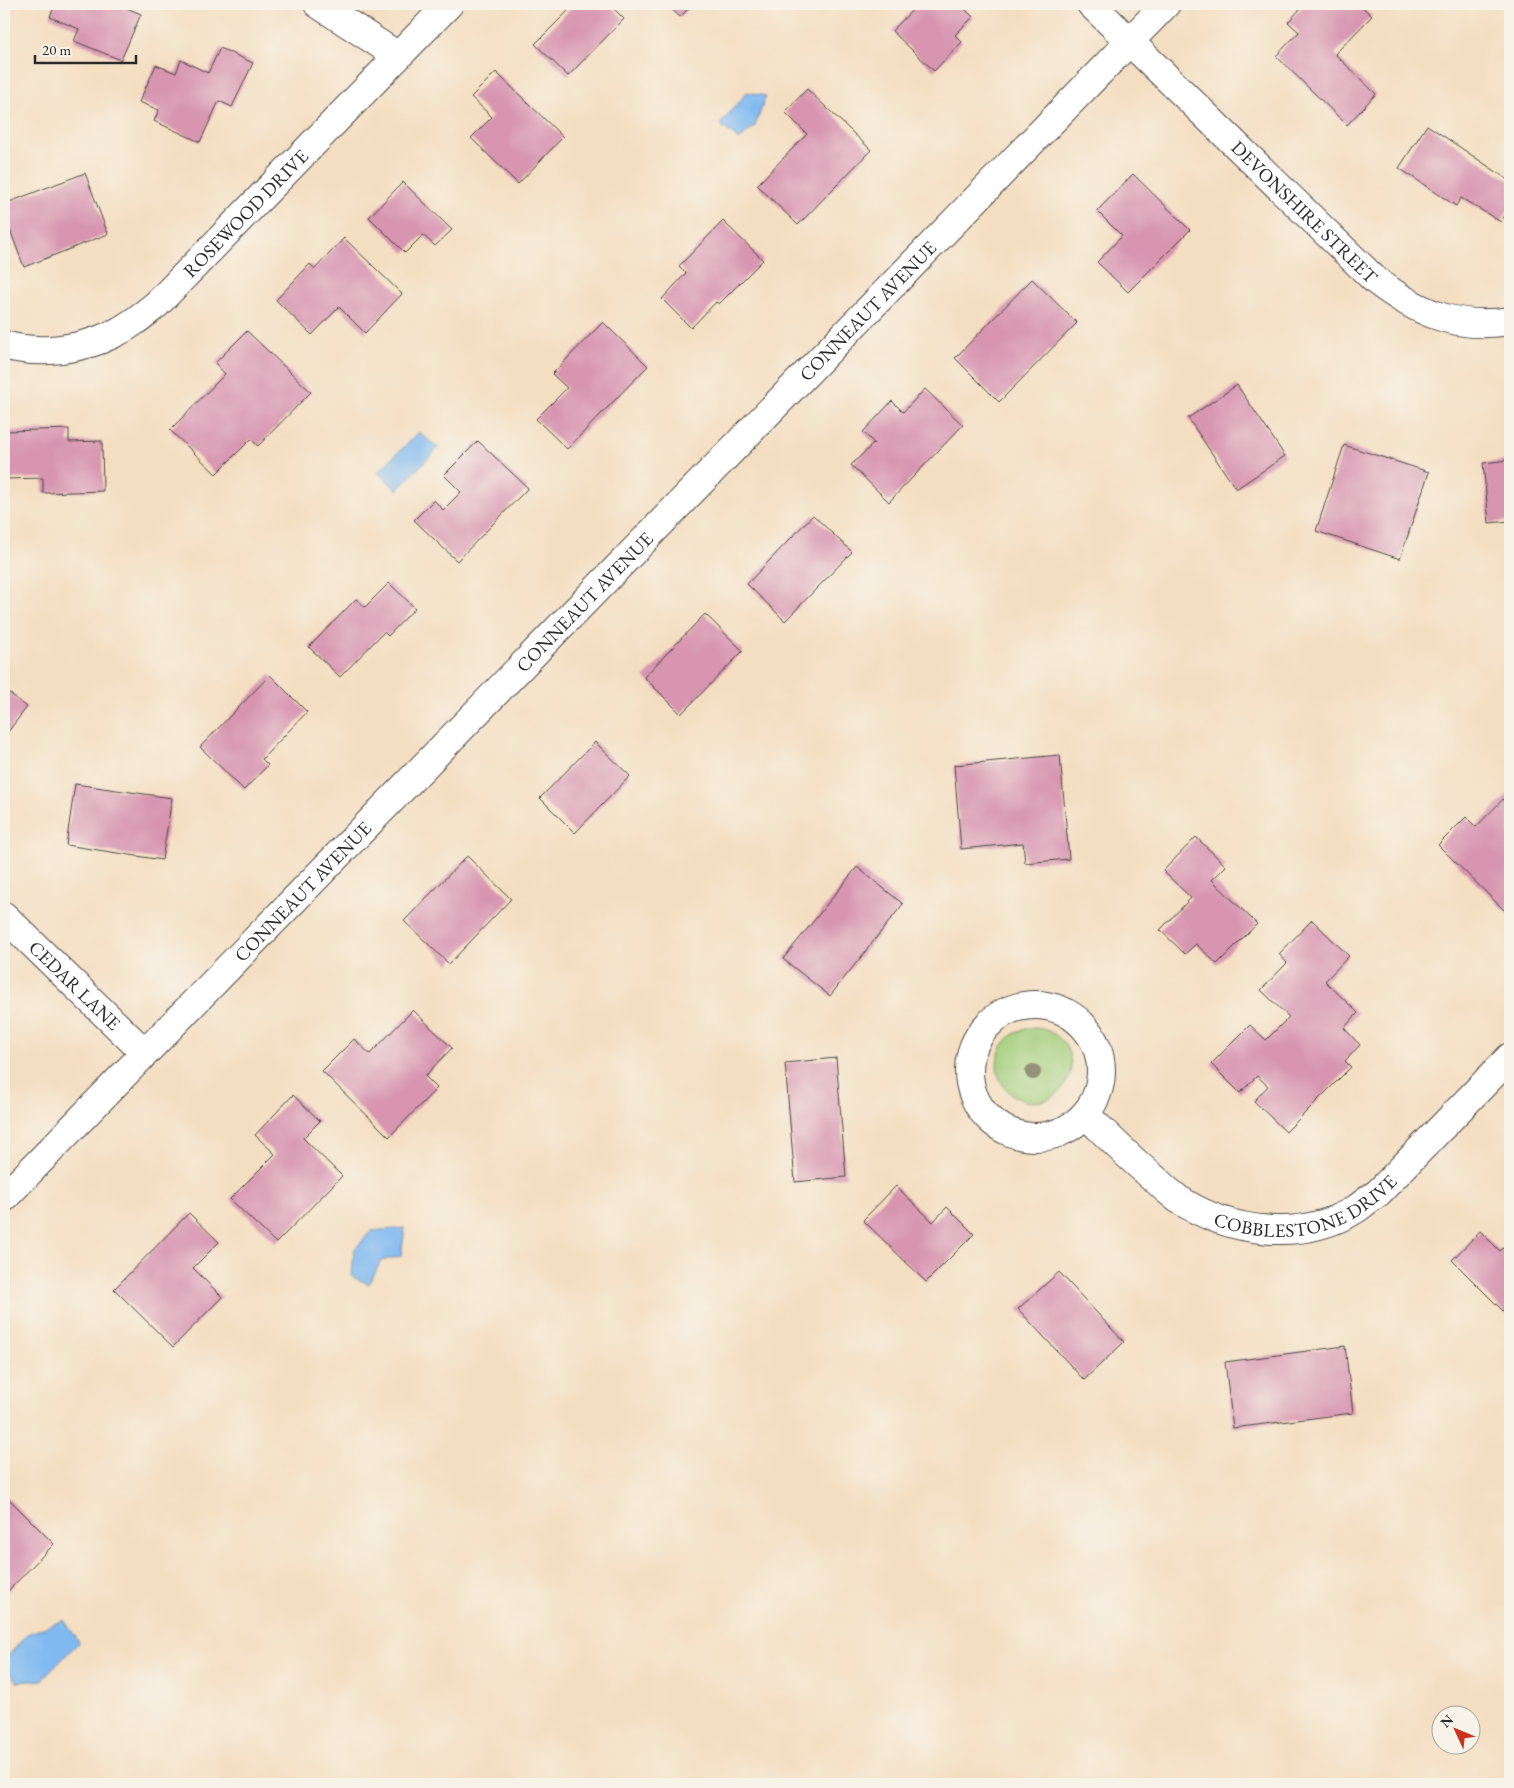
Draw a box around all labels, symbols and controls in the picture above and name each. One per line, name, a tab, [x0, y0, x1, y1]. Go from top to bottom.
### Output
scale bar	[35, 32, 136, 64]
text: 20 m	[42, 40, 71, 59]
street label: DEVONSHIRE STREET	[1226, 135, 1383, 289]
street label: ROSEWOOD DRIVE	[177, 144, 314, 283]
street label: CONNEAUT AVENUE	[793, 235, 942, 386]
street label: CONNEAUT AVENUE	[510, 526, 658, 677]
street label: CONNEAUT AVENUE	[229, 816, 377, 967]
street label: CEDAR LANE	[24, 935, 126, 1035]
street label: COBBLESTONE DRIVE	[1211, 1169, 1402, 1243]
north arrow	[1432, 1706, 1482, 1756]
text: N	[1436, 1710, 1458, 1731]

